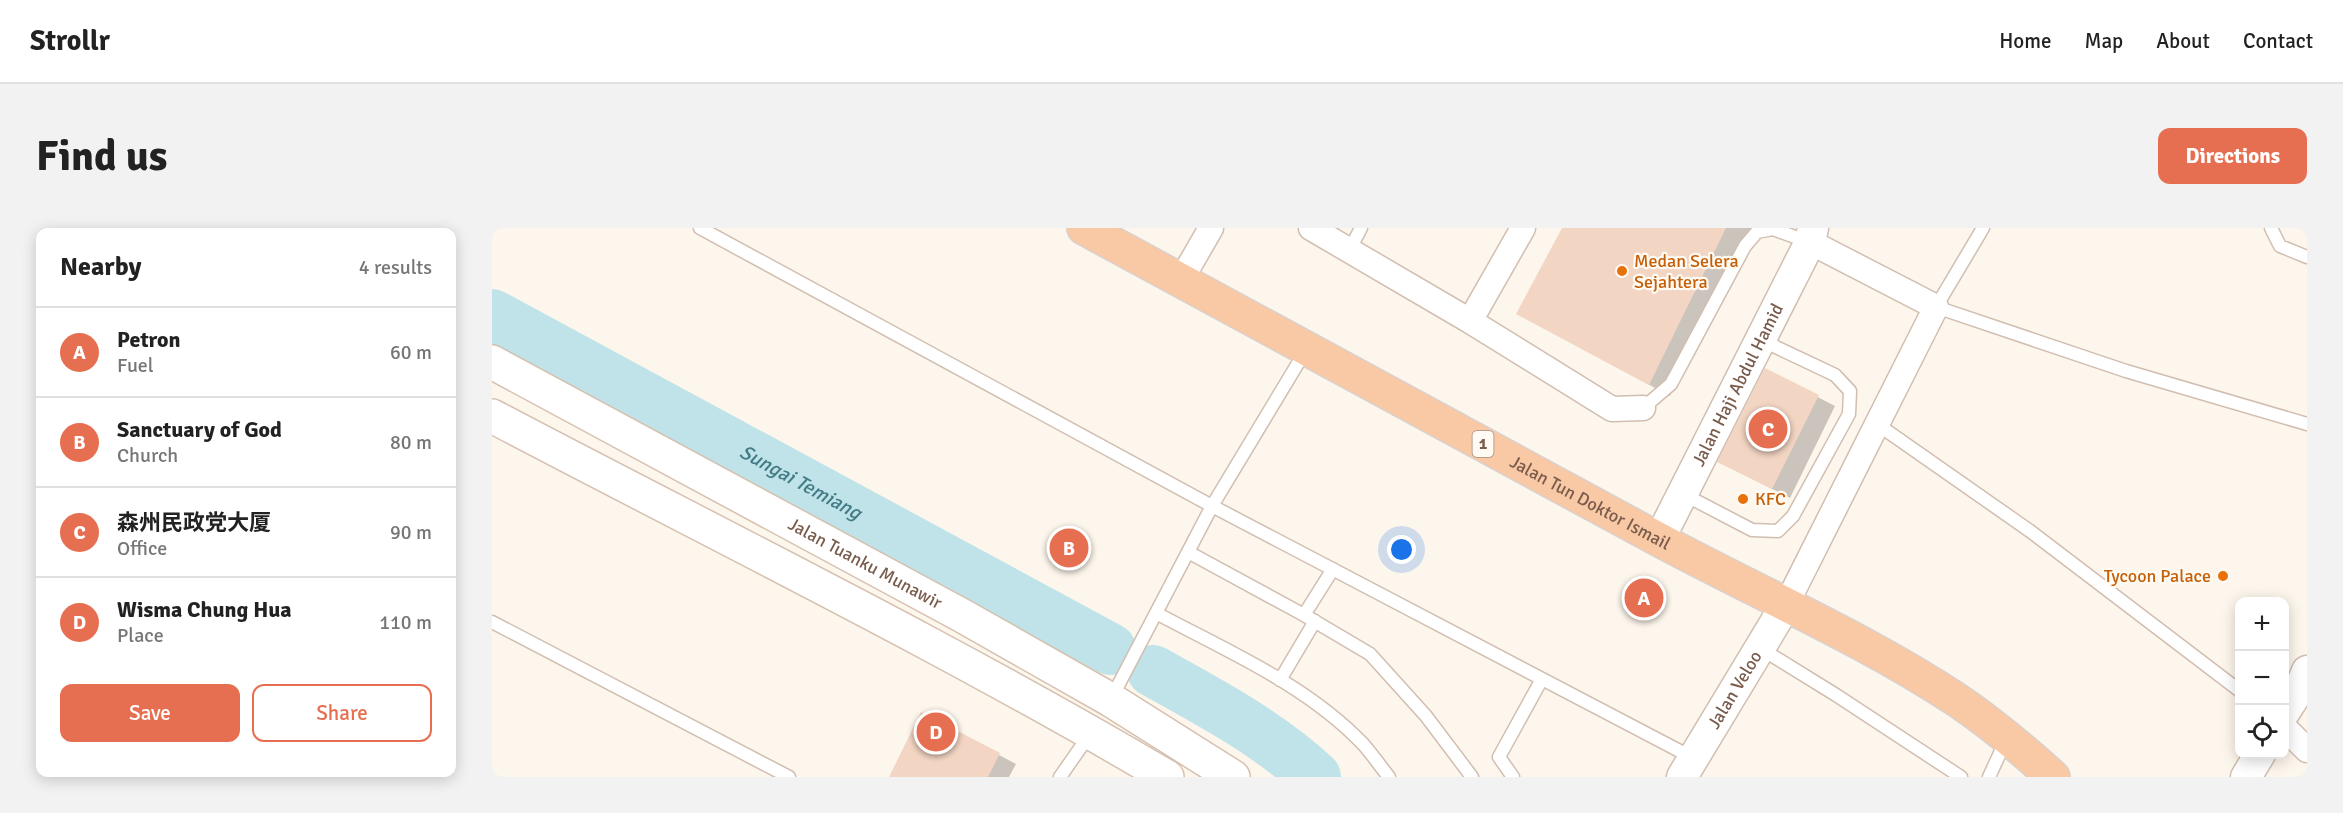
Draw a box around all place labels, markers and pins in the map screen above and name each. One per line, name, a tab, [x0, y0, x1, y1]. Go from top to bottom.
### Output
place label: Medan Selera Sejahtera	[1634, 250, 1739, 293]
marker: Medan Selera Sejahtera	[1615, 264, 1629, 278]
pin: C	[1748, 406, 1788, 452]
place label: KFC	[1755, 488, 1786, 510]
marker: KFC	[1736, 492, 1750, 506]
pin: B	[1050, 526, 1088, 570]
place label: Tycoon Palace	[2104, 565, 2211, 587]
marker: Tycoon Palace	[2216, 569, 2230, 583]
pin: A	[1624, 576, 1664, 620]
pin: D	[916, 710, 956, 754]

